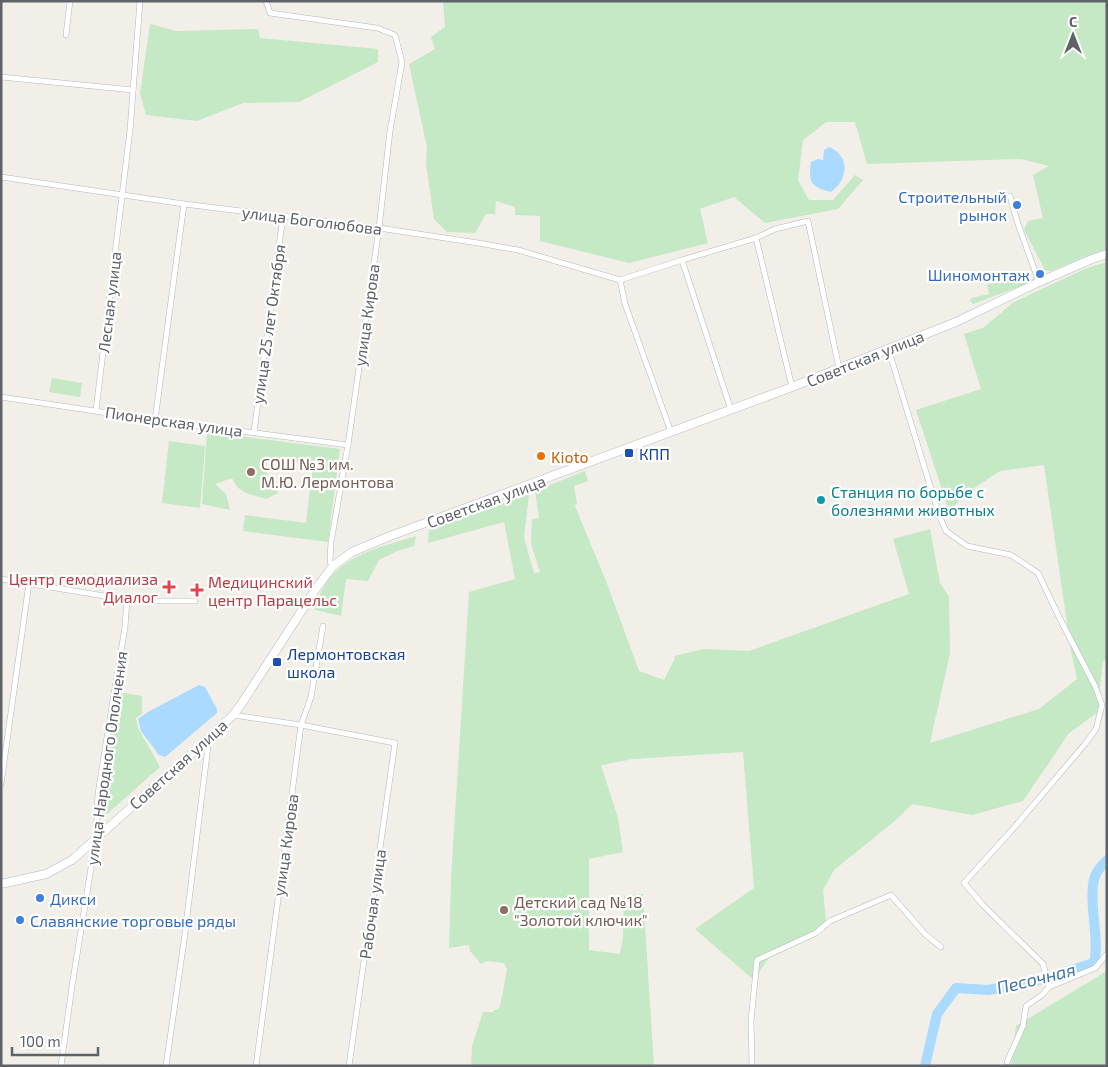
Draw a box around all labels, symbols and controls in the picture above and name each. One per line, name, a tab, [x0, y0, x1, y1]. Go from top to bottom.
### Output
north arrow	[1048, 10, 1098, 60]
text: С	[1069, 13, 1077, 30]
place label: Строительный рынок	[898, 187, 1007, 224]
marker: Строительный рынок	[1011, 199, 1023, 211]
street label: улица Боголюбова	[241, 202, 383, 239]
street label: улица 25 лет Октября	[247, 243, 290, 405]
street label: Лесная улица	[93, 250, 126, 354]
street label: улица Кирова	[349, 262, 384, 368]
place label: Шиномонтаж	[928, 265, 1030, 284]
marker: Шиномонтаж	[1034, 268, 1046, 280]
street label: Советская улица	[803, 326, 927, 391]
street label: Пионерская улица	[104, 402, 244, 441]
place label: КПП	[639, 444, 670, 463]
place label: Kioto	[551, 447, 589, 466]
marker: КПП	[623, 447, 635, 459]
marker: Kioto	[535, 450, 547, 462]
place label: СОШ №3 им. М.Ю. Лермонтова	[261, 454, 394, 491]
marker: СОШ №3 им. М.Ю. Лермонтова	[245, 466, 257, 478]
street label: Советская улица	[424, 471, 548, 532]
place label: Станция по борьбе с болезнями животных	[831, 482, 995, 519]
marker: Станция по борьбе с болезнями животных	[815, 494, 827, 506]
place label: Центр гемодиализа Диалог	[9, 569, 159, 606]
place label: Медицинский центр Парацельс	[208, 572, 337, 609]
marker: Центр гемодиализа Диалог	[162, 580, 176, 594]
marker: Медицинский центр Парацельс	[190, 583, 204, 597]
place label: Лермонтовская школа	[287, 644, 405, 681]
street label: улица Народного Ополчения	[82, 650, 131, 867]
marker: Лермонтовская школа	[271, 656, 283, 668]
street label: Советская улица	[125, 715, 232, 814]
street label: улица Кирова	[268, 792, 303, 898]
street label: Рабочая улица	[355, 848, 390, 960]
place label: Дикси	[50, 889, 96, 908]
marker: Дикси	[34, 892, 46, 904]
place label: Детский сад №18 "Золотой ключик"	[514, 892, 648, 929]
marker: Детский сад №18 "Золотой ключик"	[498, 904, 510, 916]
place label: Славянские торговые ряды	[30, 911, 236, 930]
marker: Славянские торговые ряды	[14, 914, 26, 926]
water label: Песочная	[994, 958, 1078, 998]
scale bar	[12, 1024, 99, 1056]
text: 100 m	[20, 1032, 61, 1050]

